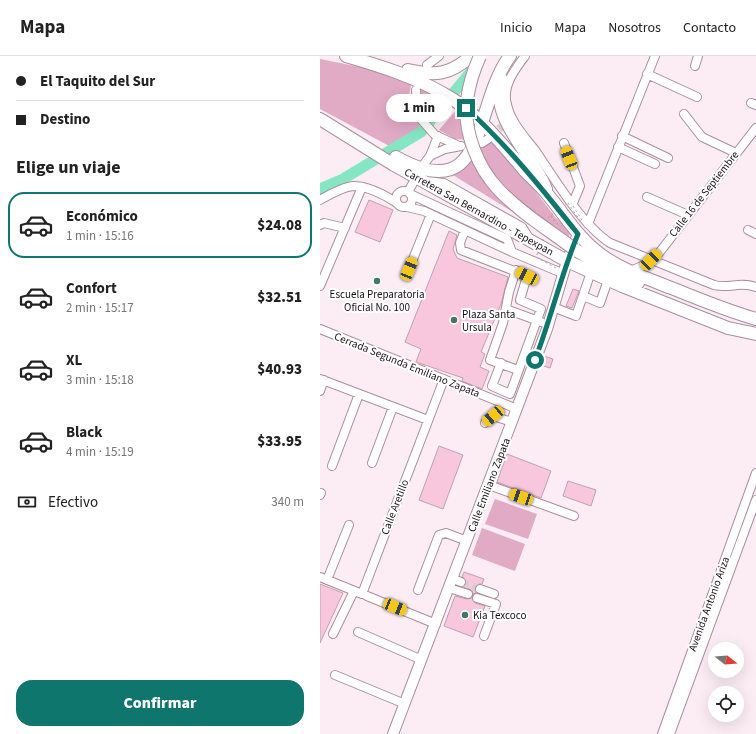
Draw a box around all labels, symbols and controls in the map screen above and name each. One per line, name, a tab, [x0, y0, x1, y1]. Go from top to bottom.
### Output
text: Mapa	[20, 14, 65, 41]
text: Inicio	[500, 18, 532, 38]
text: Mapa	[554, 18, 586, 38]
text: Nosotros	[608, 18, 661, 38]
text: Contacto	[683, 18, 736, 38]
text: El Taquito del Sur	[40, 71, 155, 92]
callout: 1 min	[386, 94, 452, 122]
text: 1 min	[403, 99, 435, 117]
route end	[457, 99, 475, 117]
text: Destino	[40, 109, 90, 130]
car	[559, 145, 579, 171]
street label: Calle 16 de Septiembre	[666, 147, 743, 240]
text: Elige un viaje	[16, 155, 121, 180]
street label: Carretera San Bernardino - Tepexpan	[402, 165, 556, 259]
text: Económico	[66, 206, 138, 227]
icon: car	[18, 207, 54, 243]
text: $24.08	[257, 215, 302, 236]
text: 1 min · 15:16	[66, 227, 134, 245]
car	[638, 247, 664, 273]
car	[399, 256, 419, 282]
car	[514, 265, 540, 287]
marker: Escuela Preparatoria Oficial No. 100	[372, 276, 382, 286]
text: Confort	[66, 278, 117, 299]
icon: car	[18, 279, 54, 315]
text: $32.51	[257, 287, 302, 308]
place label: Escuela Preparatoria Oficial No. 100	[330, 287, 424, 315]
text: 2 min · 15:17	[66, 299, 134, 317]
place label: Plaza Santa Ursula	[462, 307, 515, 335]
marker: Plaza Santa Ursula	[449, 315, 459, 325]
street label: Cerrada Segunda Emiliano Zapata	[332, 329, 482, 401]
text: XL	[66, 350, 82, 371]
icon: car	[18, 351, 54, 387]
route start	[526, 351, 544, 369]
text: $40.93	[257, 359, 302, 380]
text: 3 min · 15:18	[66, 371, 134, 389]
car	[480, 404, 506, 428]
text: Black	[66, 422, 103, 443]
icon: car	[18, 423, 54, 459]
text: $33.95	[257, 431, 302, 452]
street label: Calle Emiliano Zapata	[464, 436, 514, 534]
text: 4 min · 15:19	[66, 443, 134, 461]
street label: Calle Aretillo	[378, 477, 412, 537]
car	[508, 487, 534, 507]
icon: cash	[16, 491, 38, 513]
text: Efectivo	[48, 492, 98, 513]
text: 340 m	[271, 493, 304, 511]
street label: Avenida Antonio Ariza	[685, 555, 733, 653]
car	[382, 597, 408, 617]
place label: Kia Texcoco	[473, 608, 527, 623]
marker: Kia Texcoco	[460, 610, 470, 620]
north arrow	[708, 642, 744, 678]
map controls	[708, 642, 744, 722]
button: Confirmar	[16, 680, 304, 726]
button: locate	[708, 686, 744, 722]

